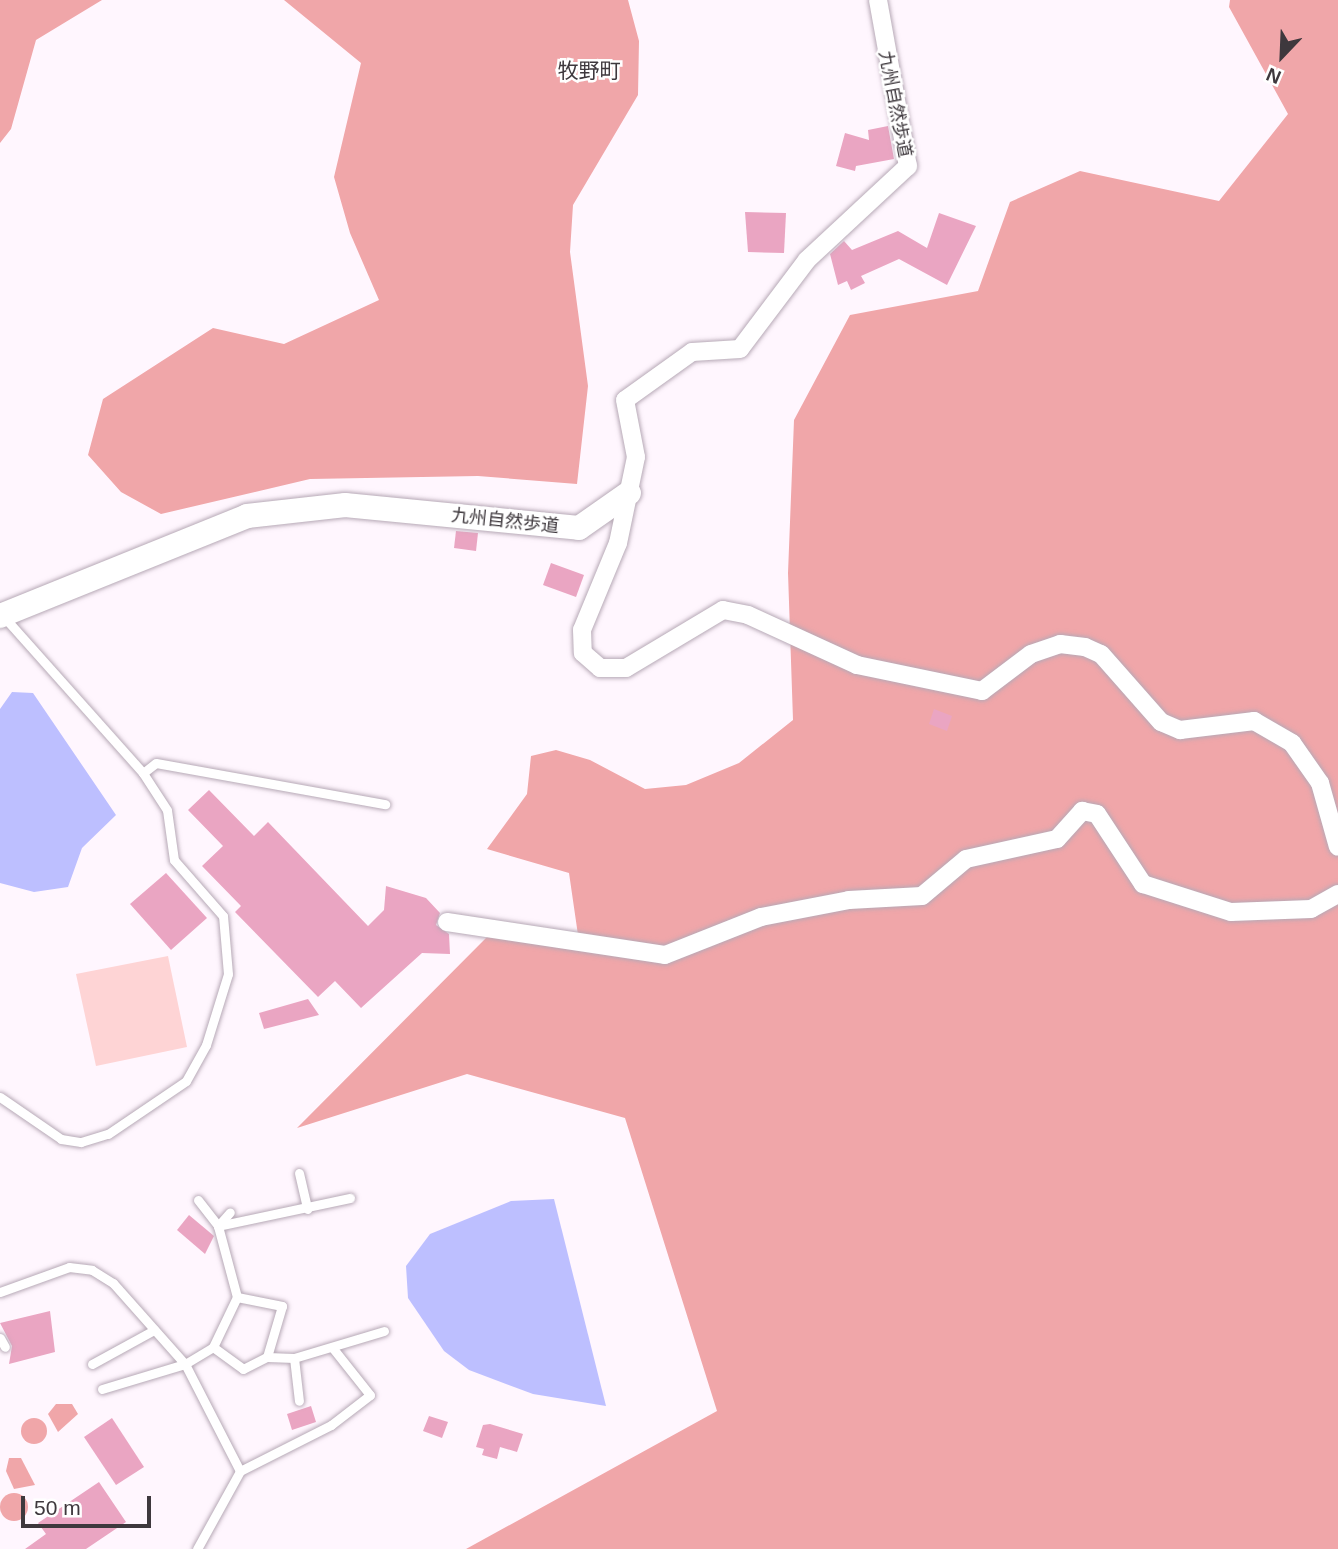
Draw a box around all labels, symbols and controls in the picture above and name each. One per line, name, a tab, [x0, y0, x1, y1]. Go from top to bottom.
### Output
north arrow	[1247, 21, 1317, 91]
street label: 九州自然歩道	[874, 49, 916, 159]
district label: 牧野町	[558, 58, 620, 84]
text: N	[1263, 63, 1284, 88]
street label: 九州自然歩道	[450, 505, 560, 537]
scale bar	[24, 1482, 154, 1526]
text: 50 m	[34, 1496, 81, 1519]

